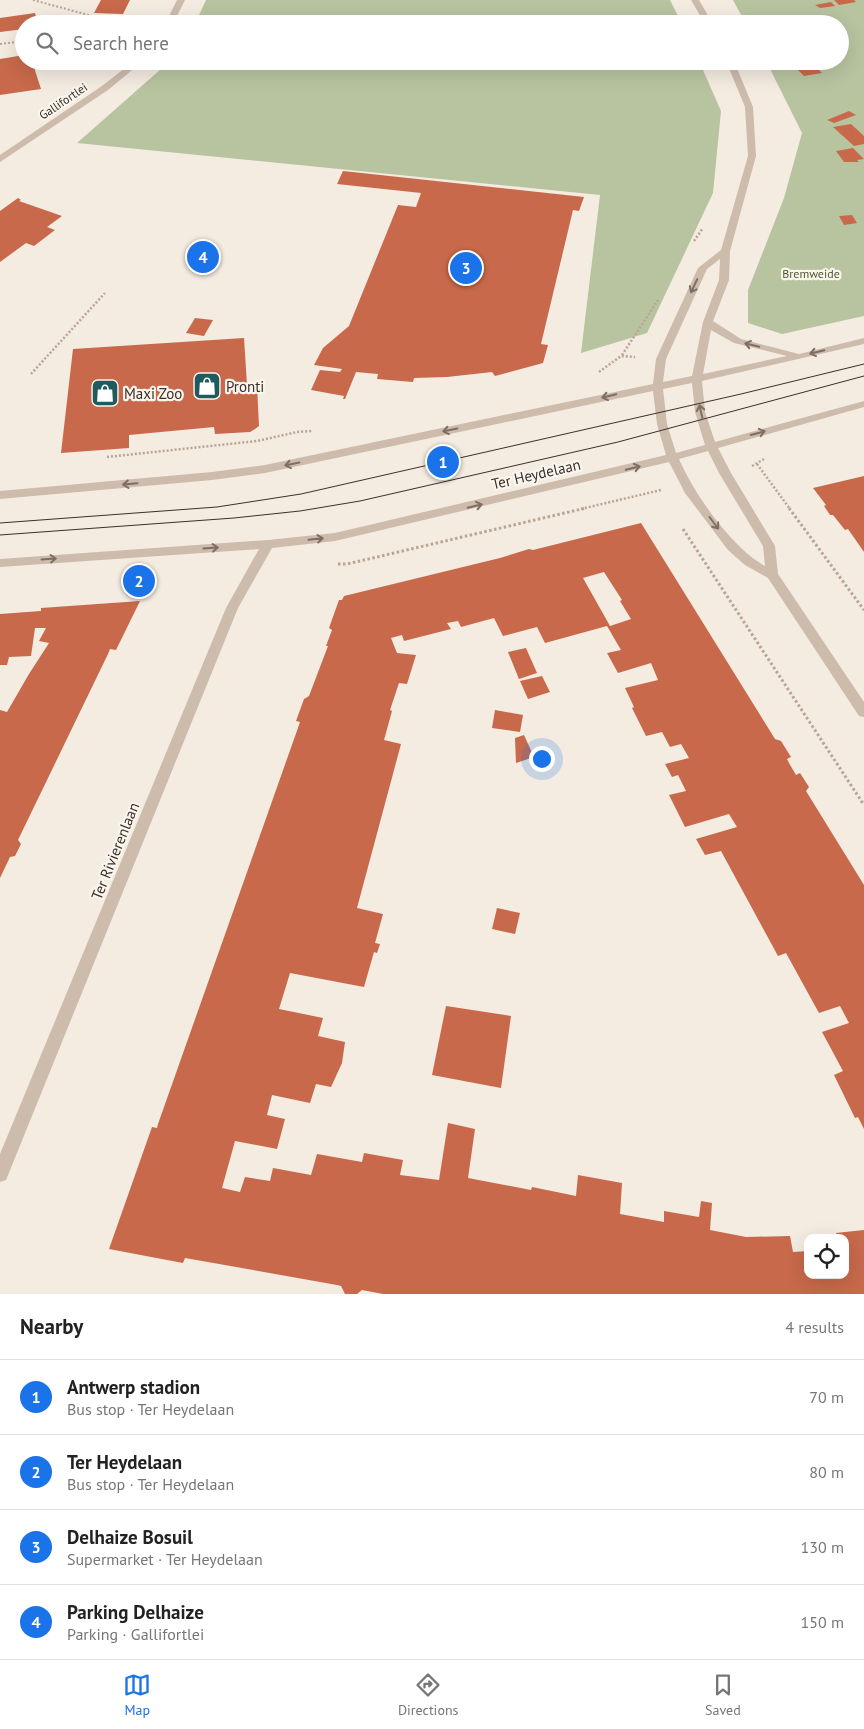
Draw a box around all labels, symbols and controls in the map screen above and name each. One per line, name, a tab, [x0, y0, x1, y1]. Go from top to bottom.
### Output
search box	[15, 15, 849, 70]
icon: search	[33, 29, 61, 57]
text: Search here	[73, 31, 169, 55]
street label: Gallifortlei	[36, 79, 90, 123]
pin: 4	[187, 238, 219, 276]
pin: 3	[450, 249, 482, 287]
park label: Bremweide	[782, 266, 840, 281]
one-way arrow	[689, 278, 698, 293]
one-way arrow	[744, 340, 760, 349]
one-way arrow	[809, 348, 825, 358]
shop icon: Pronti	[192, 371, 222, 401]
place label: Pronti	[226, 377, 264, 396]
shop icon: Maxi Zoo	[90, 378, 120, 408]
place label: Maxi Zoo	[124, 384, 182, 403]
one-way arrow	[602, 392, 618, 401]
one-way arrow	[696, 405, 705, 421]
one-way arrow	[443, 426, 459, 435]
one-way arrow	[750, 427, 766, 437]
pin: 1	[427, 443, 459, 481]
street label: Ter Heydelaan	[490, 455, 582, 493]
one-way arrow	[284, 459, 300, 469]
one-way arrow	[625, 463, 641, 472]
one-way arrow	[123, 479, 139, 489]
one-way arrow	[467, 500, 483, 510]
one-way arrow	[709, 516, 719, 530]
one-way arrow	[308, 534, 324, 544]
one-way arrow	[202, 543, 218, 552]
one-way arrow	[40, 555, 56, 564]
pin: 2	[123, 562, 155, 600]
your location	[529, 746, 555, 772]
street label: Ter Rivierenlaan	[87, 800, 143, 902]
map controls	[804, 1234, 849, 1279]
button: locate	[804, 1234, 849, 1279]
text: Nearby	[20, 1313, 83, 1340]
text: 4 results	[785, 1317, 844, 1337]
text: Antwerp stadion	[67, 1375, 200, 1399]
text: 1	[31, 1387, 41, 1407]
text: 70 m	[809, 1387, 844, 1407]
text: Bus stop · Ter Heydelaan	[67, 1399, 234, 1419]
text: Ter Heydelaan	[67, 1450, 182, 1474]
text: 2	[31, 1462, 41, 1482]
text: 80 m	[809, 1462, 844, 1482]
text: Bus stop · Ter Heydelaan	[67, 1474, 234, 1494]
text: Delhaize Bosuil	[67, 1525, 193, 1549]
text: 3	[31, 1537, 41, 1557]
text: 130 m	[801, 1537, 844, 1557]
text: Supermarket · Ter Heydelaan	[67, 1549, 263, 1569]
text: Parking Delhaize	[67, 1600, 204, 1624]
text: 4	[31, 1612, 41, 1632]
text: 150 m	[801, 1612, 844, 1632]
text: Parking · Gallifortlei	[67, 1624, 204, 1644]
tab: Map	[123, 1671, 151, 1719]
tab: Directions	[398, 1671, 458, 1719]
tab: Saved	[705, 1671, 741, 1719]

